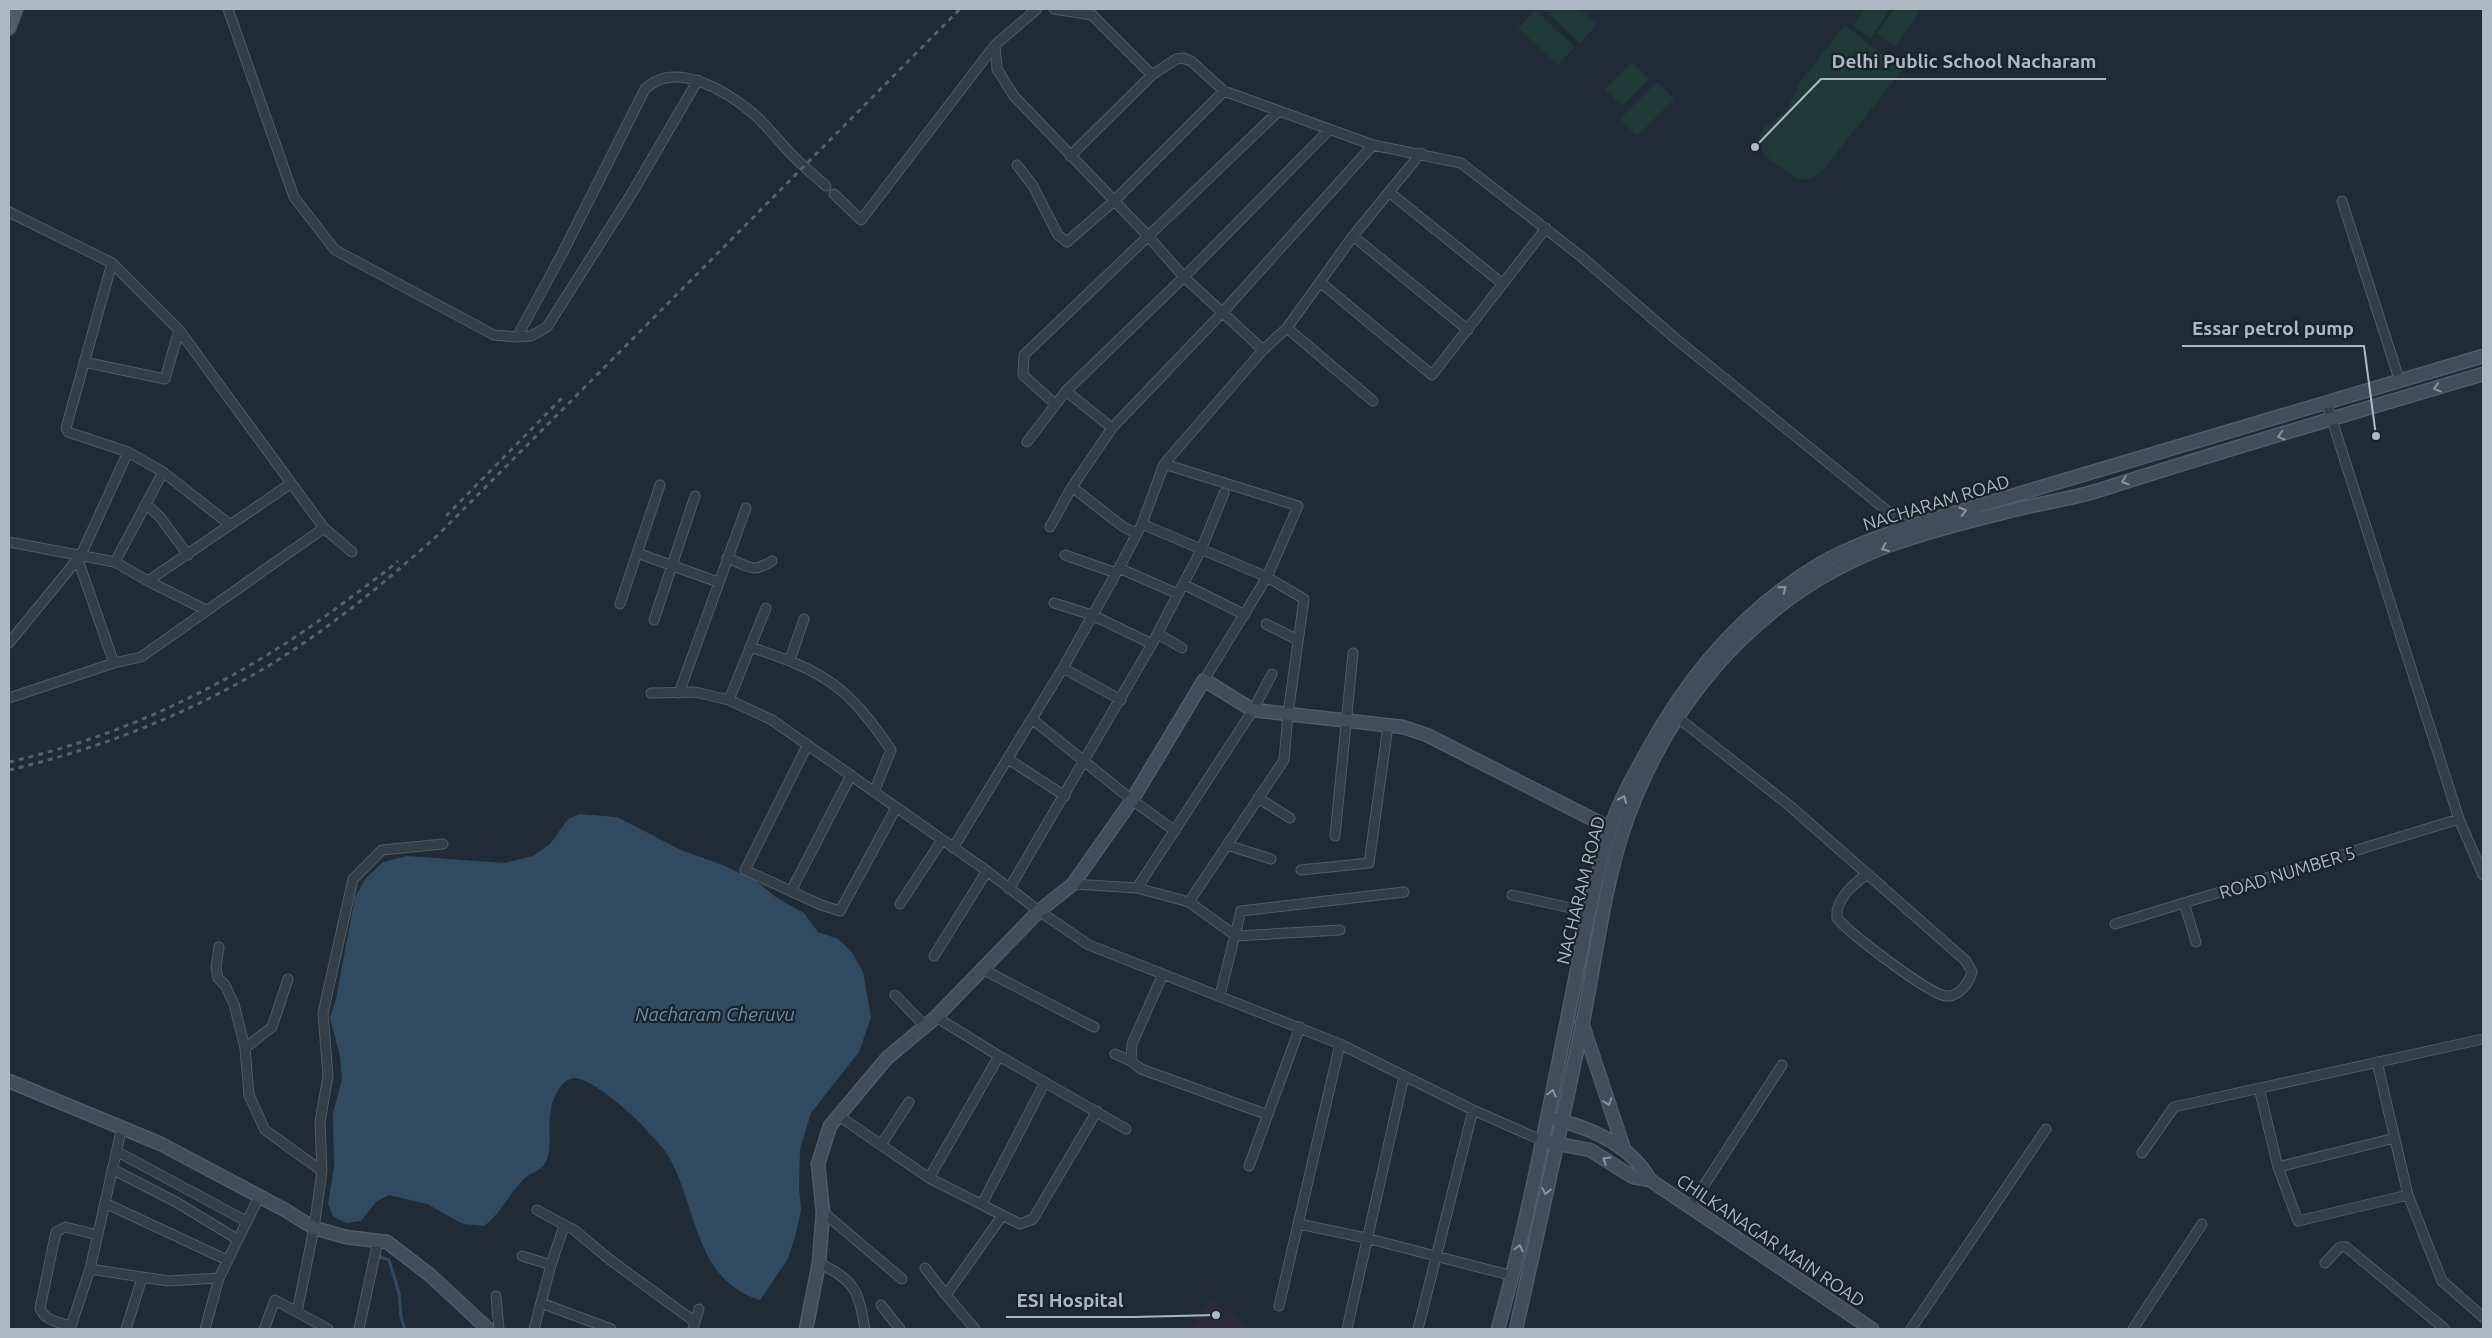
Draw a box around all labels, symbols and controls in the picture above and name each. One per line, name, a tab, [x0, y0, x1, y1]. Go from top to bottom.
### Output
callout: Delhi Public School Nacharam	[1821, 45, 2106, 79]
text: Delhi Public School Nacharam	[1832, 50, 2096, 72]
callout: Essar petrol pump	[2182, 312, 2364, 346]
text: Essar petrol pump	[2192, 317, 2354, 339]
one-way arrow	[2433, 382, 2441, 392]
one-way arrow	[2278, 430, 2286, 440]
street label: NACHARAM ROAD	[1860, 470, 2012, 534]
one-way arrow	[2122, 475, 2130, 485]
one-way arrow	[1958, 507, 1967, 517]
one-way arrow	[1881, 542, 1890, 552]
one-way arrow	[1777, 586, 1787, 595]
one-way arrow	[1616, 795, 1627, 804]
street label: NACHARAM ROAD	[1552, 814, 1608, 966]
street label: ROAD NUMBER 5	[2216, 842, 2358, 902]
water label: Nacharam Cheruvu	[635, 1003, 795, 1025]
one-way arrow	[1546, 1088, 1556, 1097]
one-way arrow	[1602, 1098, 1612, 1106]
one-way arrow	[1603, 1157, 1612, 1166]
street label: CHILKANAGAR MAIN ROAD	[1673, 1170, 1869, 1310]
one-way arrow	[1541, 1187, 1552, 1196]
one-way arrow	[1513, 1244, 1524, 1253]
callout: ESI Hospital	[1006, 1283, 1134, 1317]
text: ESI Hospital	[1016, 1289, 1124, 1311]

